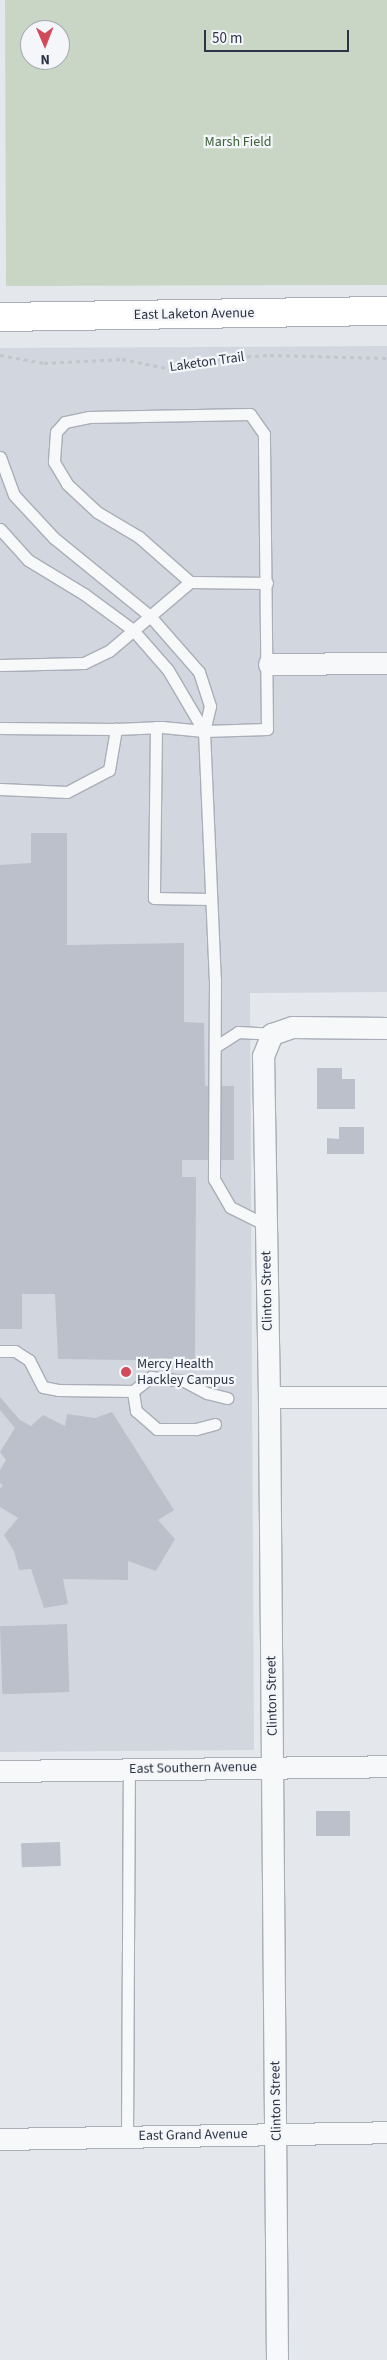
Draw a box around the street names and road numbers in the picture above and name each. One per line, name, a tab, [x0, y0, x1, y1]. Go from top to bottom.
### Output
street label: East Laketon Avenue	[134, 305, 254, 323]
street label: Laketon Trail	[169, 348, 245, 376]
street label: Clinton Street	[258, 1251, 276, 1331]
street label: Clinton Street	[263, 1656, 281, 1736]
street label: East Southern Avenue	[129, 1758, 257, 1778]
street label: Clinton Street	[267, 2061, 285, 2141]
street label: East Grand Avenue	[138, 2126, 248, 2144]

